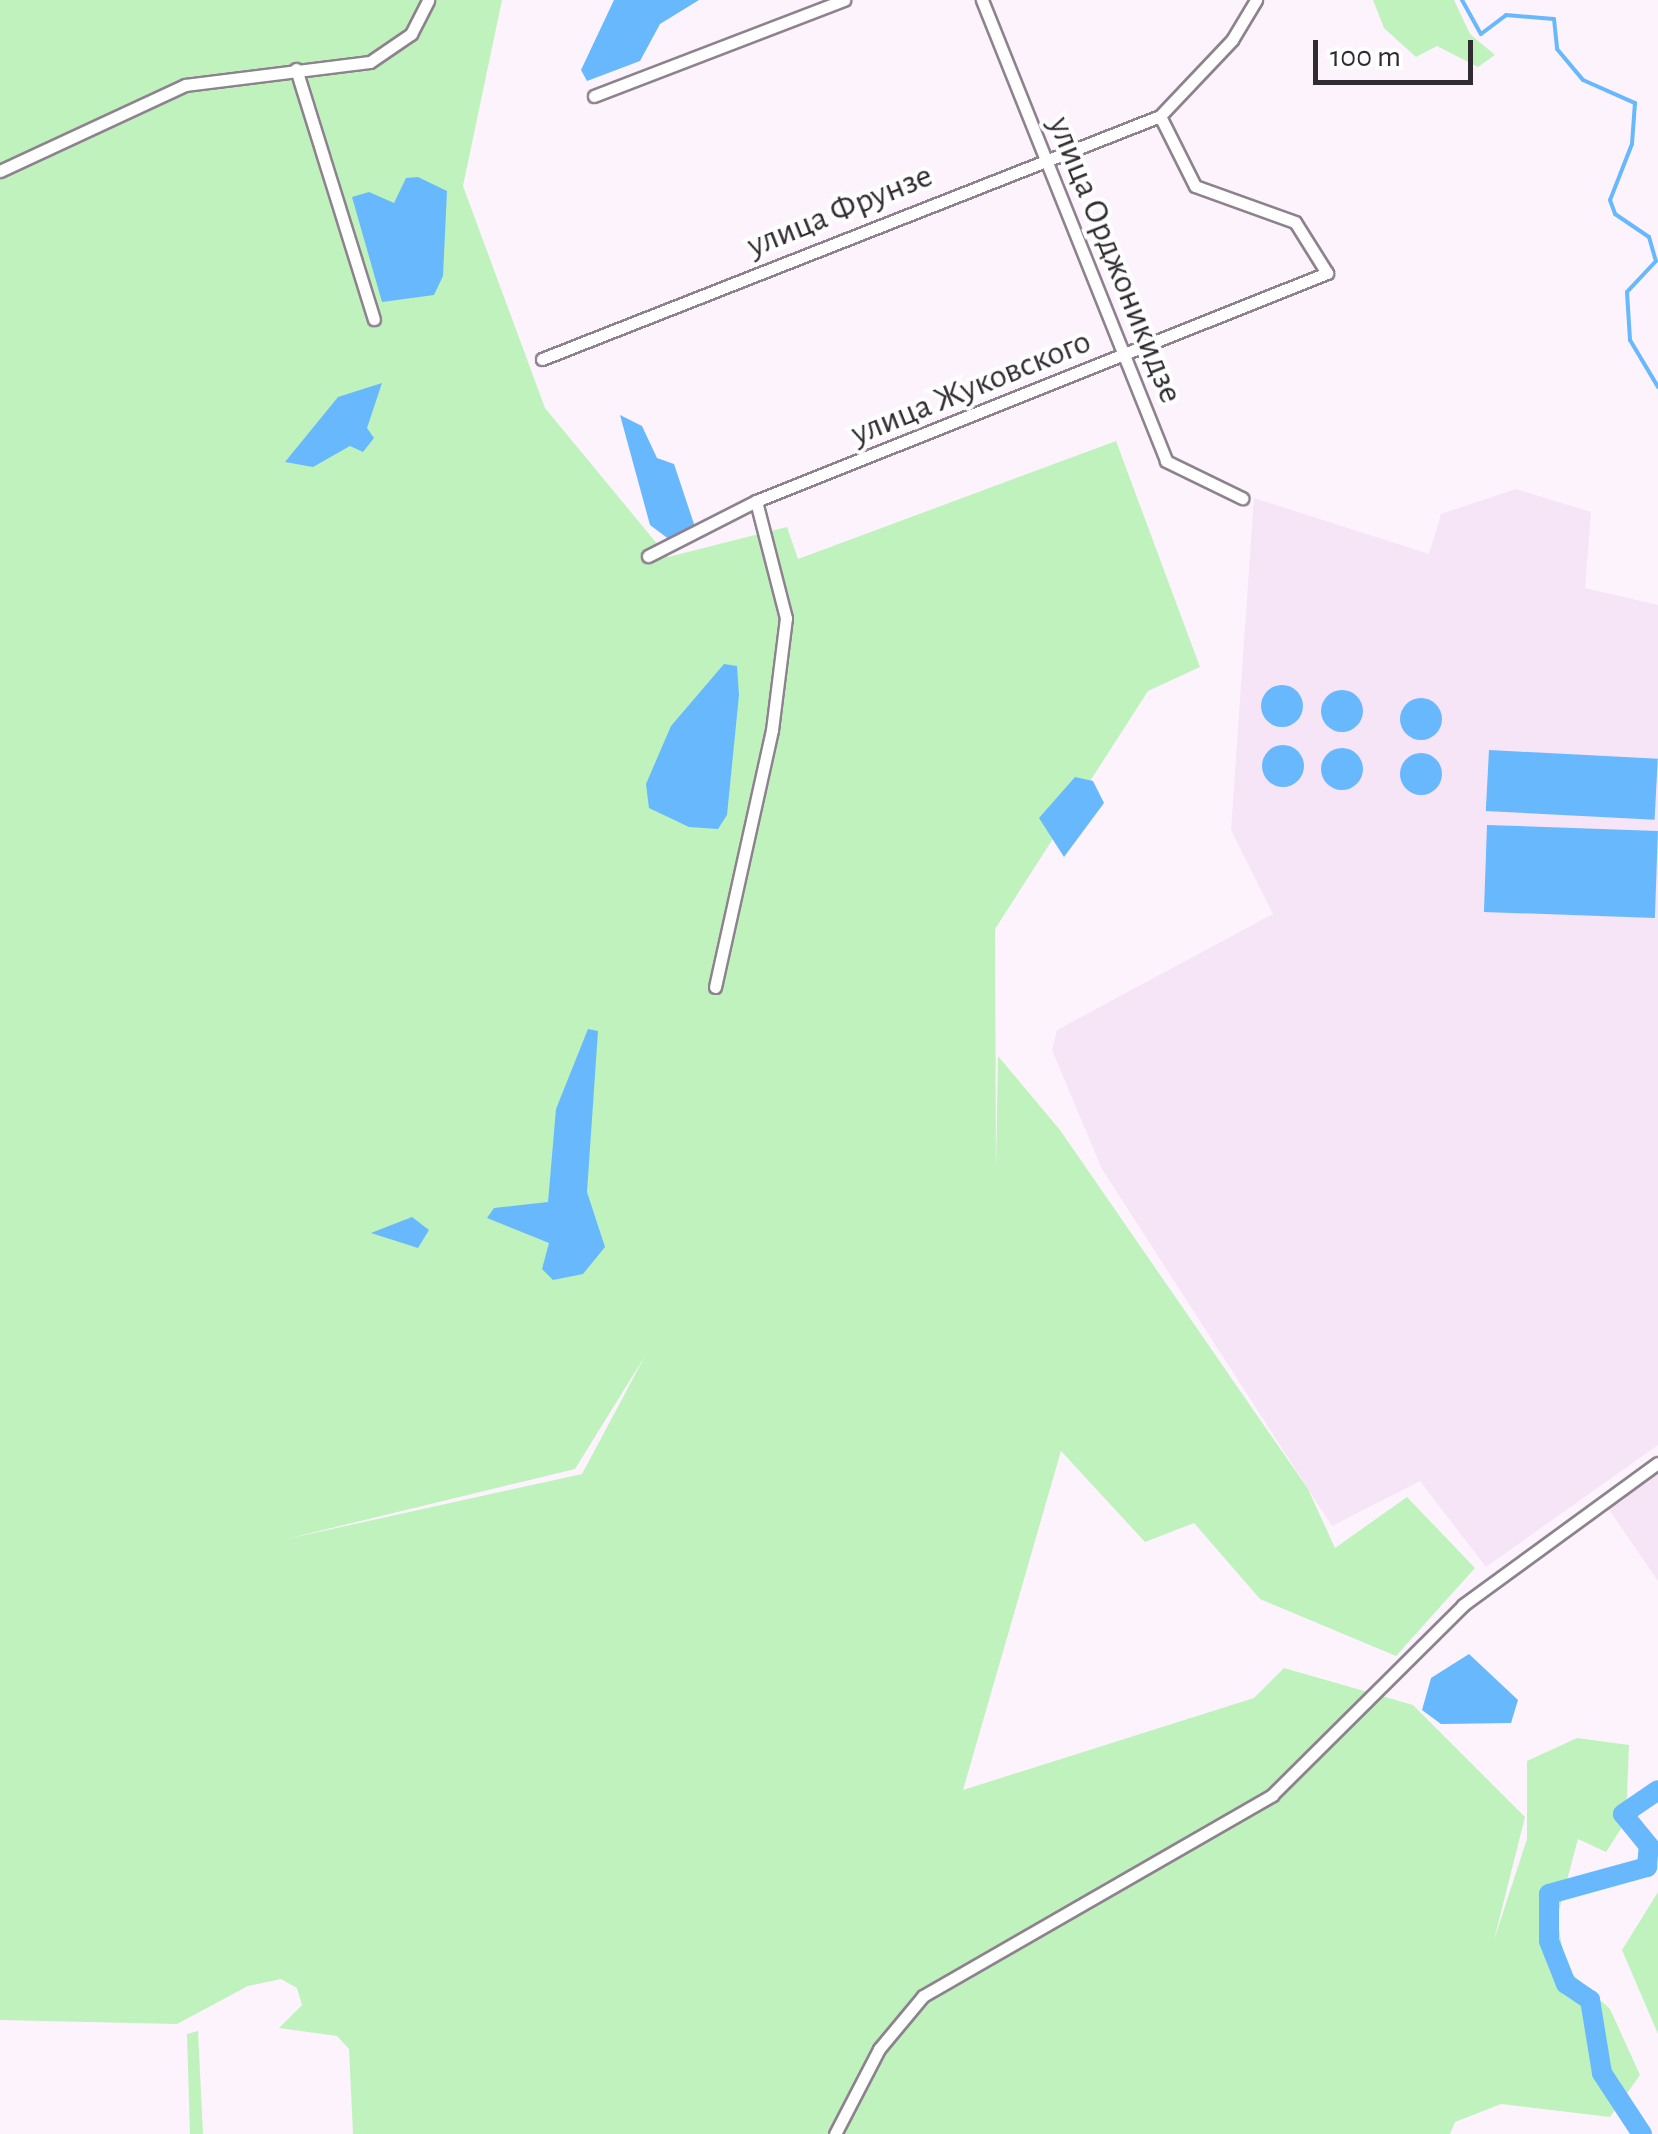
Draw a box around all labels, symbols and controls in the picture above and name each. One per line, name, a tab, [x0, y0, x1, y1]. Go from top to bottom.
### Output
scale bar	[1318, 20, 1478, 82]
text: 100 m	[1330, 42, 1401, 72]
street label: улица Орджоникидзе	[1038, 111, 1192, 409]
street label: улица Фрунзе	[741, 155, 939, 267]
street label: улица Жуковского	[845, 321, 1097, 455]

